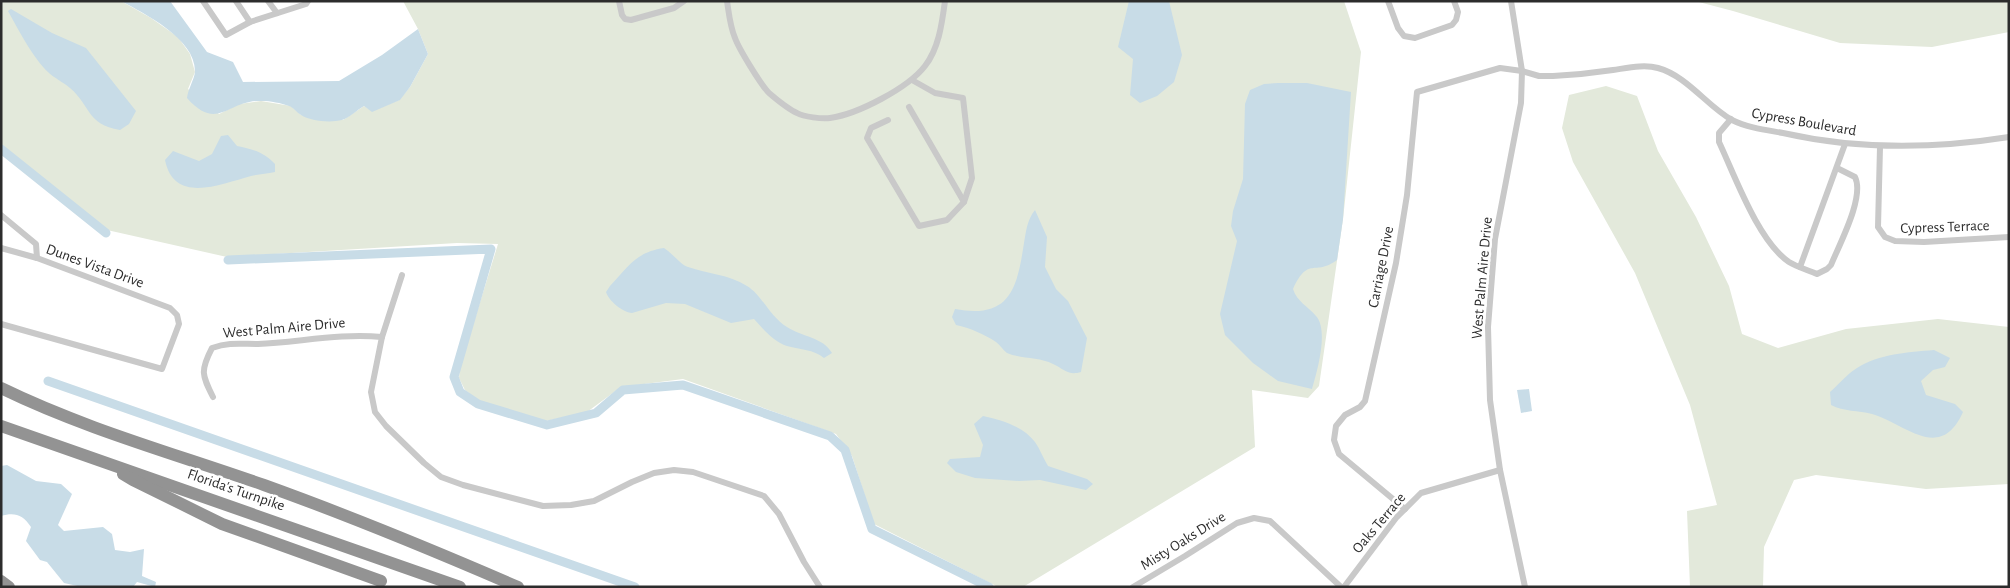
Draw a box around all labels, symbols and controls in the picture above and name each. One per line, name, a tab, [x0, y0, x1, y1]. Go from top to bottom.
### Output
street label: Cypress Boulevard	[1751, 105, 1858, 139]
street label: West Palm Aire Drive	[1469, 216, 1495, 340]
street label: Cypress Terrace	[1900, 218, 1990, 236]
street label: Carriage Drive	[1366, 225, 1396, 309]
street label: Dunes Vista Drive	[44, 241, 146, 291]
street label: West Palm Aire Drive	[222, 315, 346, 341]
street label: Florida's Turnpike	[185, 466, 287, 514]
street label: Oaks Terrace	[1350, 490, 1408, 556]
street label: Misty Oaks Drive	[1138, 509, 1228, 573]

